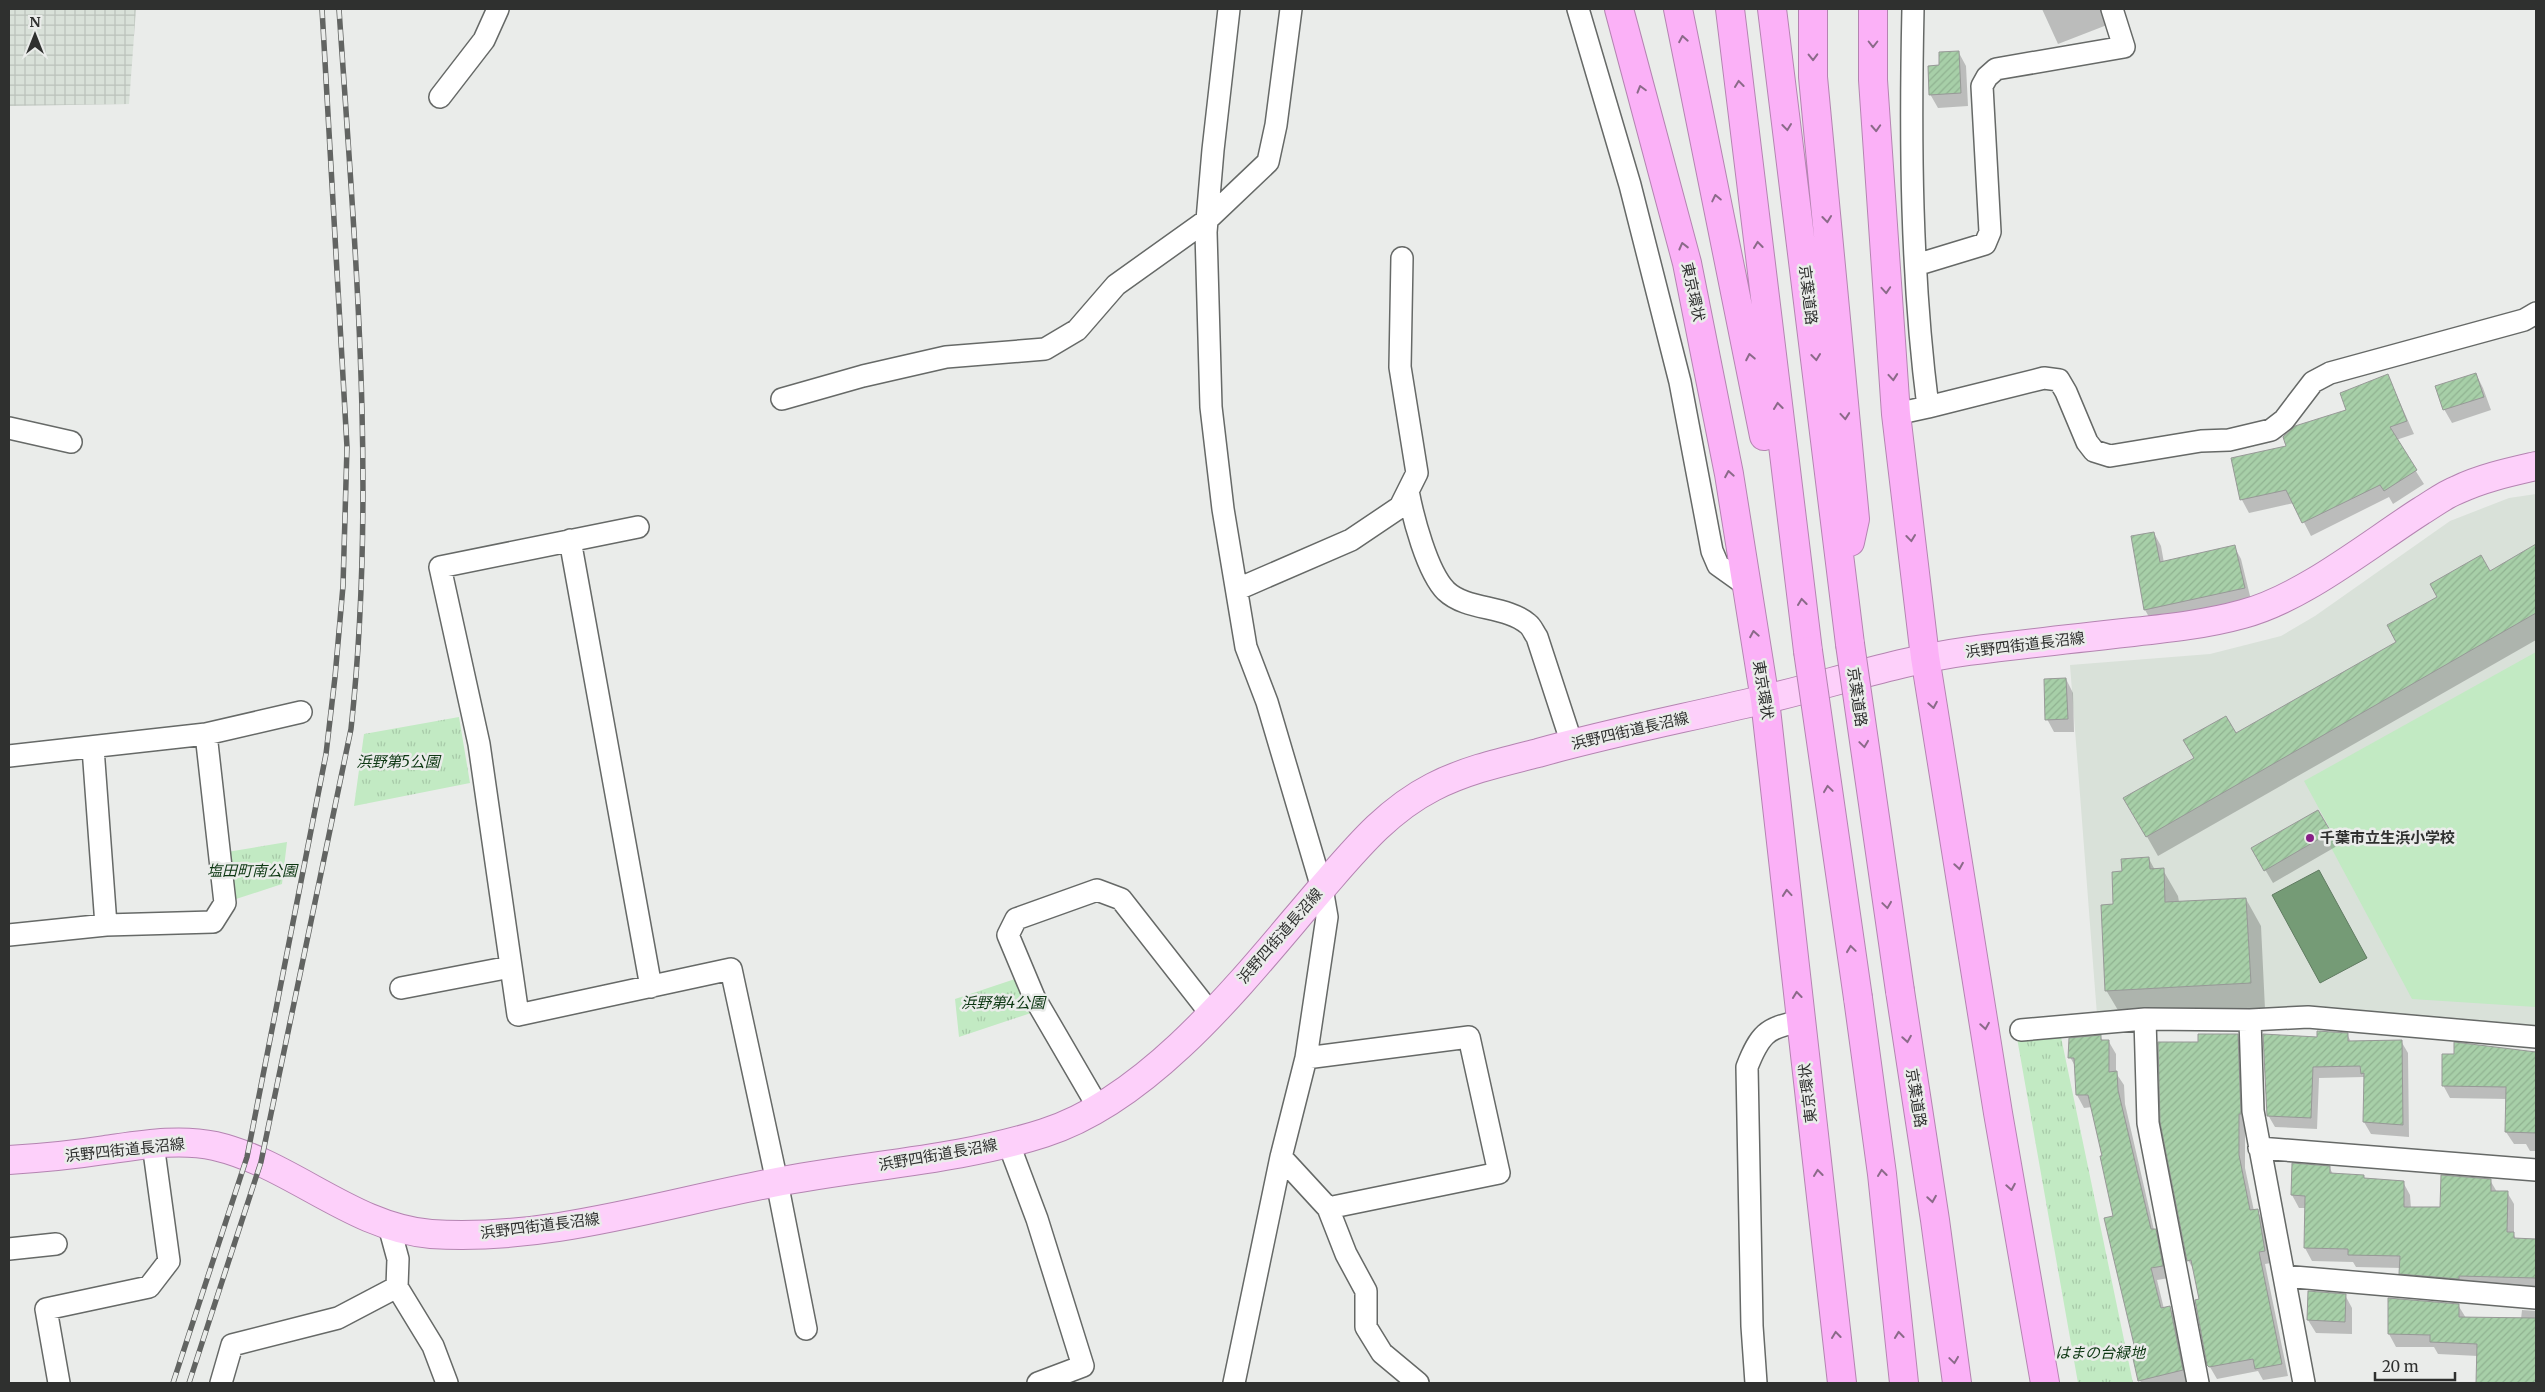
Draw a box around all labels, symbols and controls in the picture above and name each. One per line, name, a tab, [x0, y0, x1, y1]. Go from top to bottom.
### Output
north arrow	[10, 10, 60, 60]
text: N	[29, 13, 41, 31]
one-way arrow	[1678, 35, 1689, 44]
one-way arrow	[1868, 40, 1878, 48]
one-way arrow	[1808, 54, 1818, 62]
one-way arrow	[1734, 79, 1745, 87]
one-way arrow	[1637, 85, 1647, 93]
one-way arrow	[1781, 123, 1792, 131]
one-way arrow	[1870, 125, 1881, 133]
one-way arrow	[1711, 194, 1722, 203]
one-way arrow	[1821, 216, 1832, 224]
one-way arrow	[1678, 241, 1689, 250]
one-way arrow	[1753, 241, 1764, 249]
street label: 東京環状	[1678, 261, 1709, 323]
street label: 京葉道路	[1795, 264, 1822, 326]
one-way arrow	[1881, 287, 1892, 295]
one-way arrow	[1745, 353, 1755, 362]
one-way arrow	[1810, 354, 1821, 362]
one-way arrow	[1888, 373, 1899, 381]
one-way arrow	[1773, 402, 1784, 410]
one-way arrow	[1840, 412, 1851, 420]
one-way arrow	[1724, 469, 1734, 478]
one-way arrow	[1905, 535, 1916, 543]
one-way arrow	[1797, 598, 1808, 606]
street label: 浜野四街道長沼線	[1964, 628, 2086, 661]
one-way arrow	[1750, 630, 1760, 639]
street label: 東京環状	[1749, 659, 1778, 721]
street label: 京葉道路	[1844, 666, 1871, 728]
one-way arrow	[1928, 701, 1938, 710]
street label: 浜野四街道長沼線	[1569, 708, 1690, 753]
one-way arrow	[1858, 740, 1869, 748]
park label: 浜野第5公園	[356, 752, 442, 771]
one-way arrow	[1823, 784, 1834, 792]
place label: 千葉市立生浜小学校	[2320, 828, 2455, 847]
marker: 千葉市立生浜小学校	[2304, 832, 2316, 844]
park label: 塩田町南公園	[207, 861, 299, 880]
one-way arrow	[1954, 861, 1964, 870]
street label: 浜野四街道長沼線	[1233, 884, 1326, 987]
one-way arrow	[1782, 889, 1793, 897]
one-way arrow	[1882, 900, 1892, 909]
one-way arrow	[1846, 945, 1857, 953]
one-way arrow	[1792, 990, 1803, 998]
park label: 浜野第4公園	[961, 993, 1047, 1012]
one-way arrow	[1979, 1022, 1989, 1031]
one-way arrow	[1902, 1034, 1912, 1043]
street label: 東京環状	[1794, 1062, 1821, 1124]
street label: 京葉道路	[1902, 1067, 1931, 1129]
street label: 浜野四街道長沼線	[64, 1134, 186, 1165]
street label: 浜野四街道長沼線	[877, 1135, 999, 1174]
one-way arrow	[1813, 1169, 1824, 1177]
one-way arrow	[1877, 1169, 1888, 1177]
one-way arrow	[2005, 1182, 2015, 1191]
one-way arrow	[1927, 1195, 1937, 1204]
street label: 浜野四街道長沼線	[479, 1209, 601, 1242]
one-way arrow	[1894, 1330, 1905, 1338]
one-way arrow	[1831, 1331, 1842, 1339]
park label: はまの台緑地	[2055, 1343, 2147, 1362]
scale bar	[2375, 1350, 2455, 1382]
one-way arrow	[1948, 1357, 1959, 1365]
text: 20 m	[2382, 1357, 2419, 1376]

